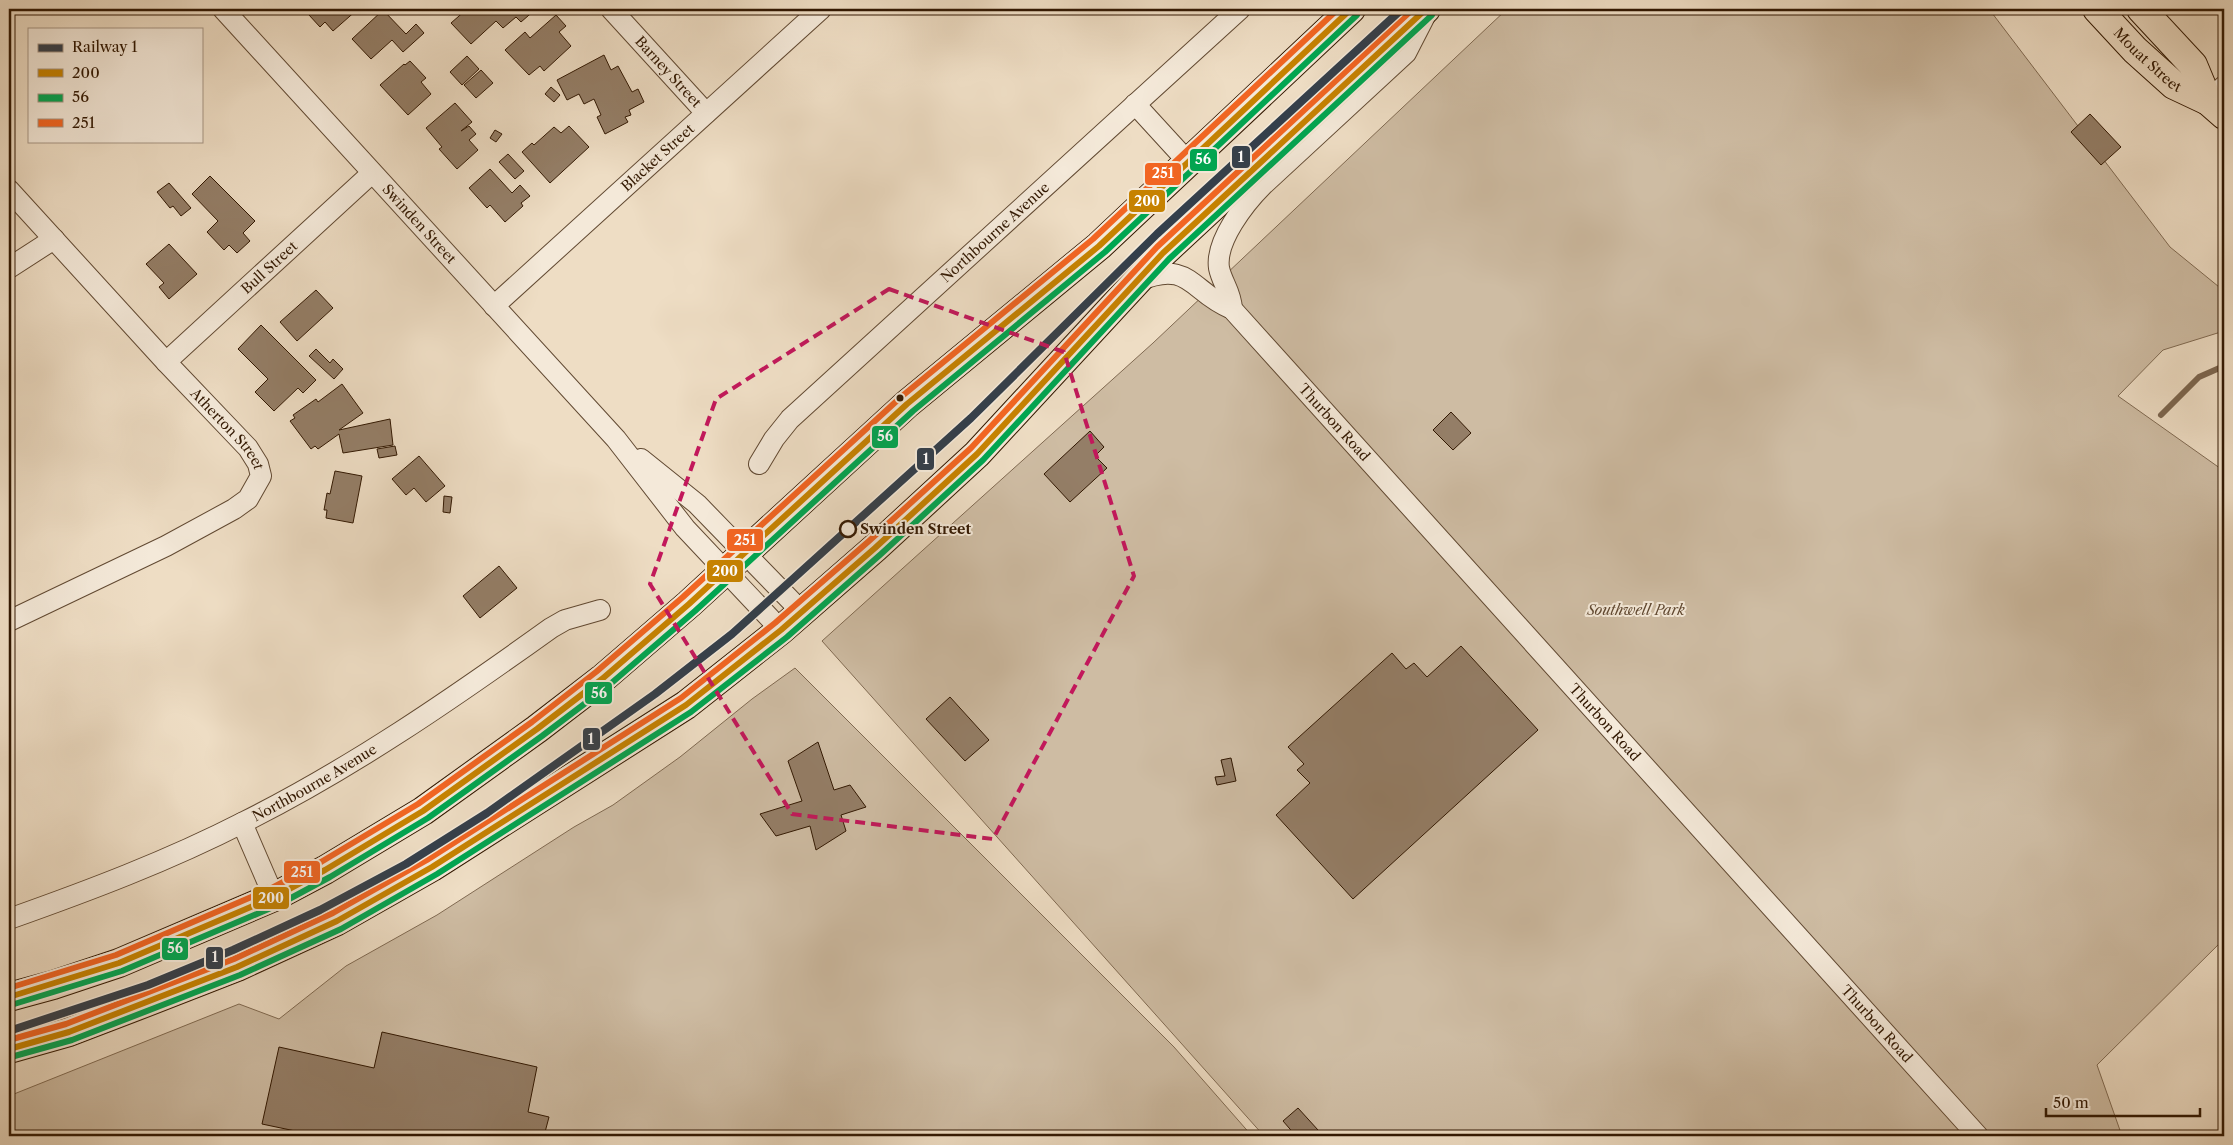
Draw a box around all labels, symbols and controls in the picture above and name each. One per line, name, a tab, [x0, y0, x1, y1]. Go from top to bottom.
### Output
street label: Mouat Street	[2110, 24, 2184, 96]
legend	[28, 28, 202, 142]
street label: Barney Street	[631, 32, 705, 111]
text: Railway 1	[72, 37, 138, 56]
text: 200	[72, 63, 100, 82]
text: 56	[72, 87, 89, 106]
text: 251	[72, 113, 96, 132]
street label: Blacket Street	[617, 120, 698, 195]
line badge: 1	[1231, 145, 1251, 169]
line badge: 56	[1189, 148, 1218, 172]
text: 1	[1238, 148, 1245, 166]
text: 56	[1195, 150, 1211, 168]
line badge: 251	[1144, 162, 1182, 186]
text: 251	[1152, 164, 1175, 182]
street label: Northbourne Avenue	[937, 178, 1053, 286]
street label: Swinden Street	[378, 180, 460, 267]
line badge: 200	[1128, 189, 1166, 213]
text: 200	[1134, 192, 1160, 210]
street label: Bull Street	[237, 237, 301, 298]
street label: Thurbon Road	[1295, 380, 1374, 465]
street label: Atherton Street	[186, 384, 268, 471]
unlabelled marker	[895, 393, 905, 403]
line badge: 56	[871, 425, 899, 449]
text: 56	[877, 427, 893, 445]
line badge: 1	[916, 447, 935, 471]
text: 1	[923, 450, 930, 468]
marker: Swinden Street	[839, 520, 857, 538]
place label: Swinden Street	[860, 520, 971, 538]
line badge: 251	[726, 528, 764, 552]
text: 251	[734, 531, 757, 549]
line badge: 200	[706, 559, 744, 583]
text: 200	[712, 562, 738, 580]
park label: Southwell Park	[1586, 601, 1686, 619]
street label: Thurbon Road	[1565, 680, 1645, 765]
line badge: 56	[584, 681, 613, 705]
text: 56	[591, 684, 607, 702]
line badge: 1	[582, 727, 601, 751]
text: 1	[588, 730, 595, 748]
street label: Northbourne Avenue	[249, 740, 380, 825]
line badge: 251	[283, 860, 321, 884]
text: 251	[291, 863, 314, 881]
line badge: 200	[252, 886, 290, 910]
text: 200	[258, 889, 284, 907]
line badge: 56	[161, 937, 189, 961]
text: 56	[167, 939, 183, 957]
line badge: 1	[205, 946, 224, 970]
text: 1	[212, 948, 219, 966]
street label: Thurbon Road	[1837, 981, 1917, 1067]
scale bar	[2046, 1085, 2199, 1117]
text: 50 m	[2053, 1093, 2089, 1112]

